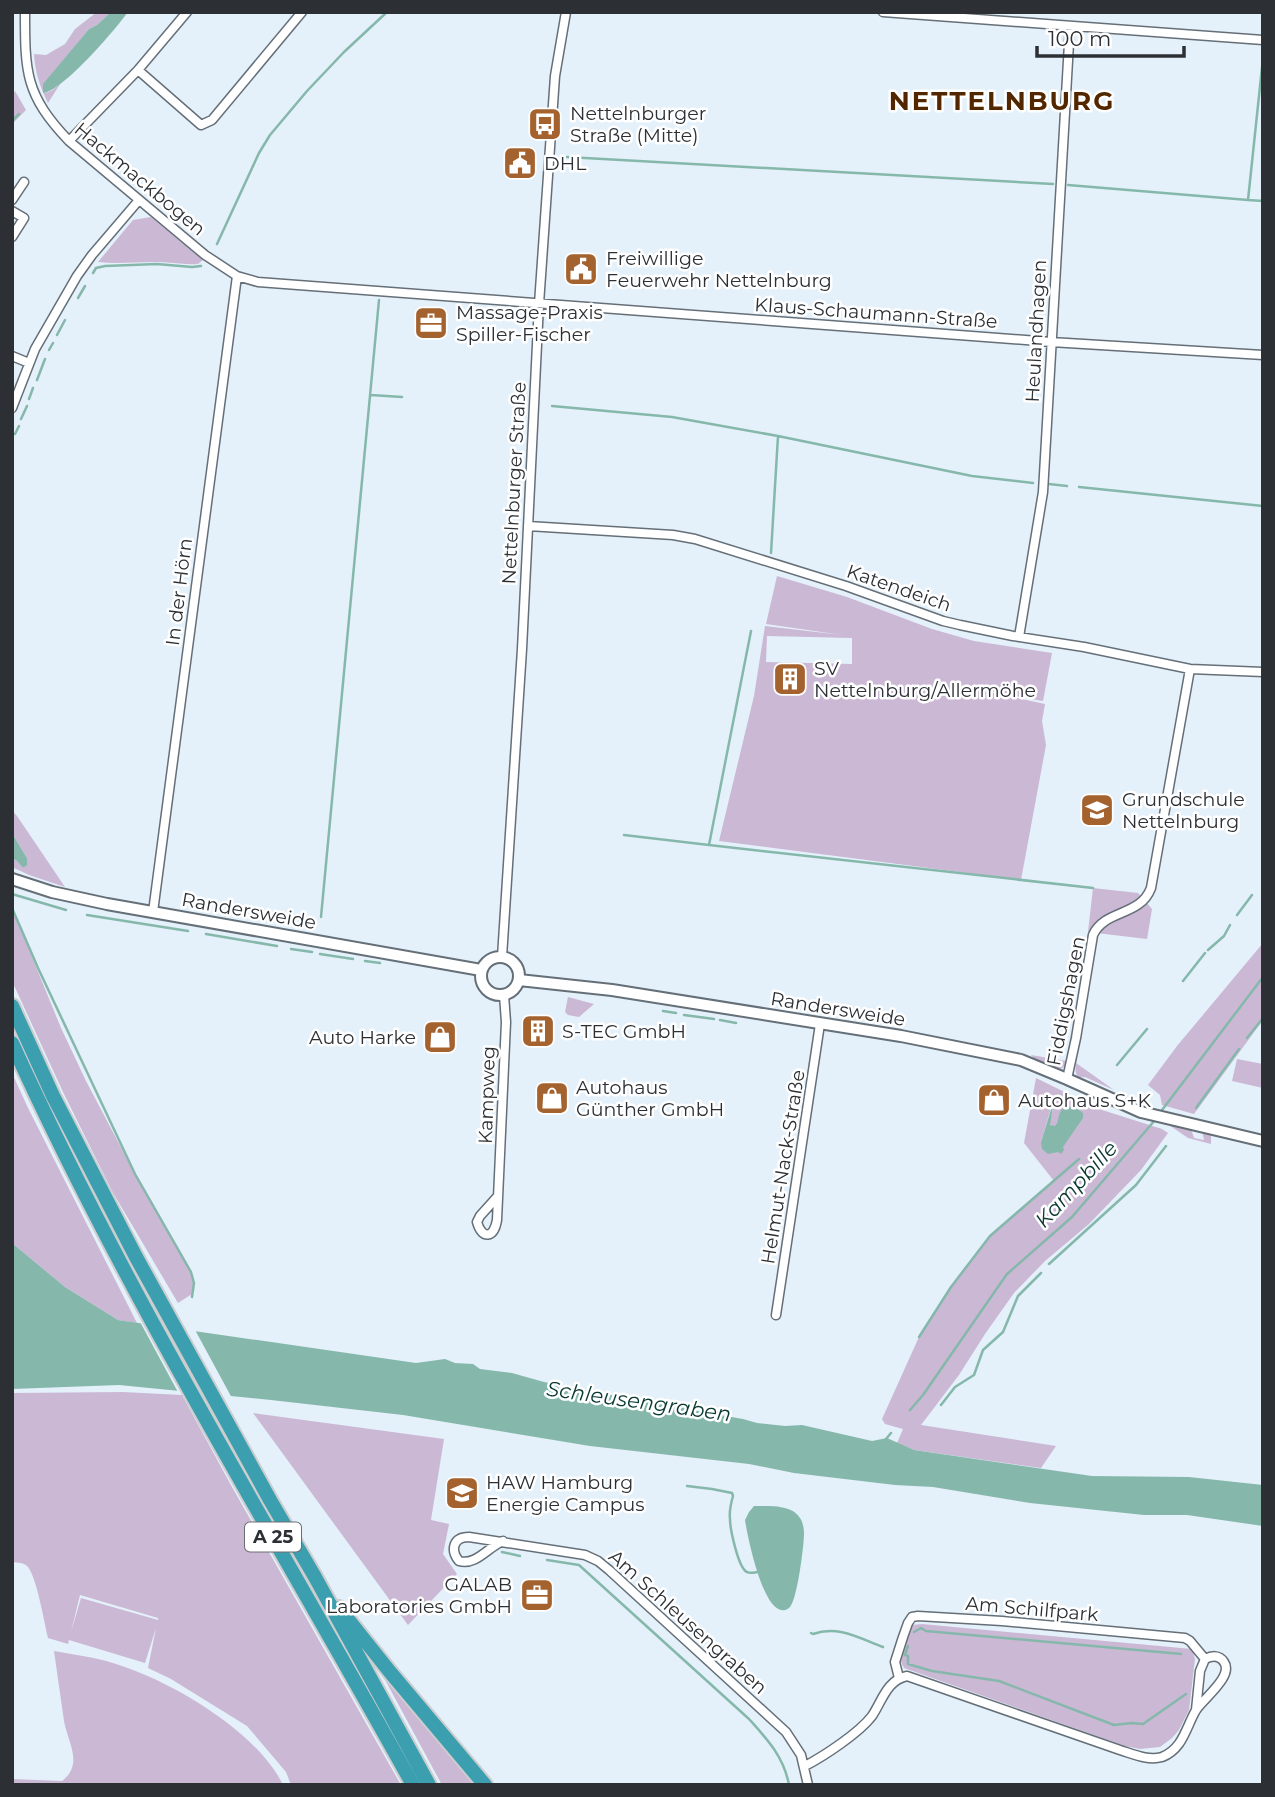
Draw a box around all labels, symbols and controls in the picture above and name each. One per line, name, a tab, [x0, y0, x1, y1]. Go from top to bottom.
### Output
scale bar	[1037, 14, 1184, 58]
text: 100 m	[1048, 26, 1111, 51]
district label: NETTELNBURG	[889, 85, 1115, 117]
place label: Nettelnburger Straße (Mitte)	[570, 102, 706, 147]
bus stop icon: Nettelnburger Straße (Mitte)	[526, 105, 564, 143]
street label: Hackmackbogen	[70, 118, 210, 240]
public building icon: DHL	[501, 144, 539, 182]
place label: DHL	[544, 152, 587, 175]
place label: Freiwillige Feuerwehr Nettelnburg	[606, 247, 832, 292]
public building icon: Freiwillige Feuerwehr Nettelnburg	[562, 250, 600, 288]
street label: Heulandhagen	[1021, 259, 1051, 403]
street label: Klaus-Schaumann-Straße	[754, 293, 998, 333]
place label: Massage-Praxis Spiller-Fischer	[456, 301, 603, 346]
office icon: Massage-Praxis Spiller-Fischer	[412, 304, 450, 342]
street label: Nettelnburger Straße	[497, 381, 531, 585]
street label: In der Hörn	[161, 537, 197, 647]
street label: Katendeich	[844, 559, 954, 617]
place label: SV Nettelnburg/Allermöhe	[814, 657, 1036, 702]
building icon: SV Nettelnburg/Allermöhe	[771, 660, 809, 698]
place label: Grundschule Nettelnburg	[1122, 788, 1245, 833]
school or university icon: Grundschule Nettelnburg	[1078, 791, 1116, 829]
street label: Randersweide	[180, 888, 318, 934]
street label: Fiddigshagen	[1042, 934, 1090, 1068]
street label: Randersweide	[769, 987, 907, 1031]
building icon: S-TEC GmbH	[519, 1012, 557, 1050]
shop icon: Auto Harke	[421, 1018, 459, 1056]
place label: S-TEC GmbH	[562, 1020, 686, 1043]
place label: Auto Harke	[309, 1026, 416, 1049]
street label: Kampweg	[474, 1046, 500, 1144]
street label: Helmut-Nack-Straße	[756, 1068, 810, 1266]
place label: Autohaus Günther GmbH	[576, 1076, 724, 1121]
shop icon: Autohaus Günther GmbH	[533, 1079, 571, 1117]
shop icon: Autohaus S+K	[975, 1081, 1013, 1119]
place label: Autohaus S+K	[1018, 1089, 1151, 1112]
water label: Kampbille	[1030, 1136, 1122, 1232]
water label: Schleusengraben	[545, 1376, 733, 1426]
place label: HAW Hamburg Energie Campus	[486, 1471, 645, 1516]
school or university icon: HAW Hamburg Energie Campus	[443, 1474, 481, 1512]
road number: A 25	[245, 1522, 301, 1552]
street label: Am Schleusengraben	[604, 1545, 772, 1699]
place label: GALAB Laboratories GmbH	[326, 1573, 512, 1618]
office icon: GALAB Laboratories GmbH	[518, 1576, 556, 1614]
street label: Am Schilfpark	[965, 1592, 1100, 1626]

